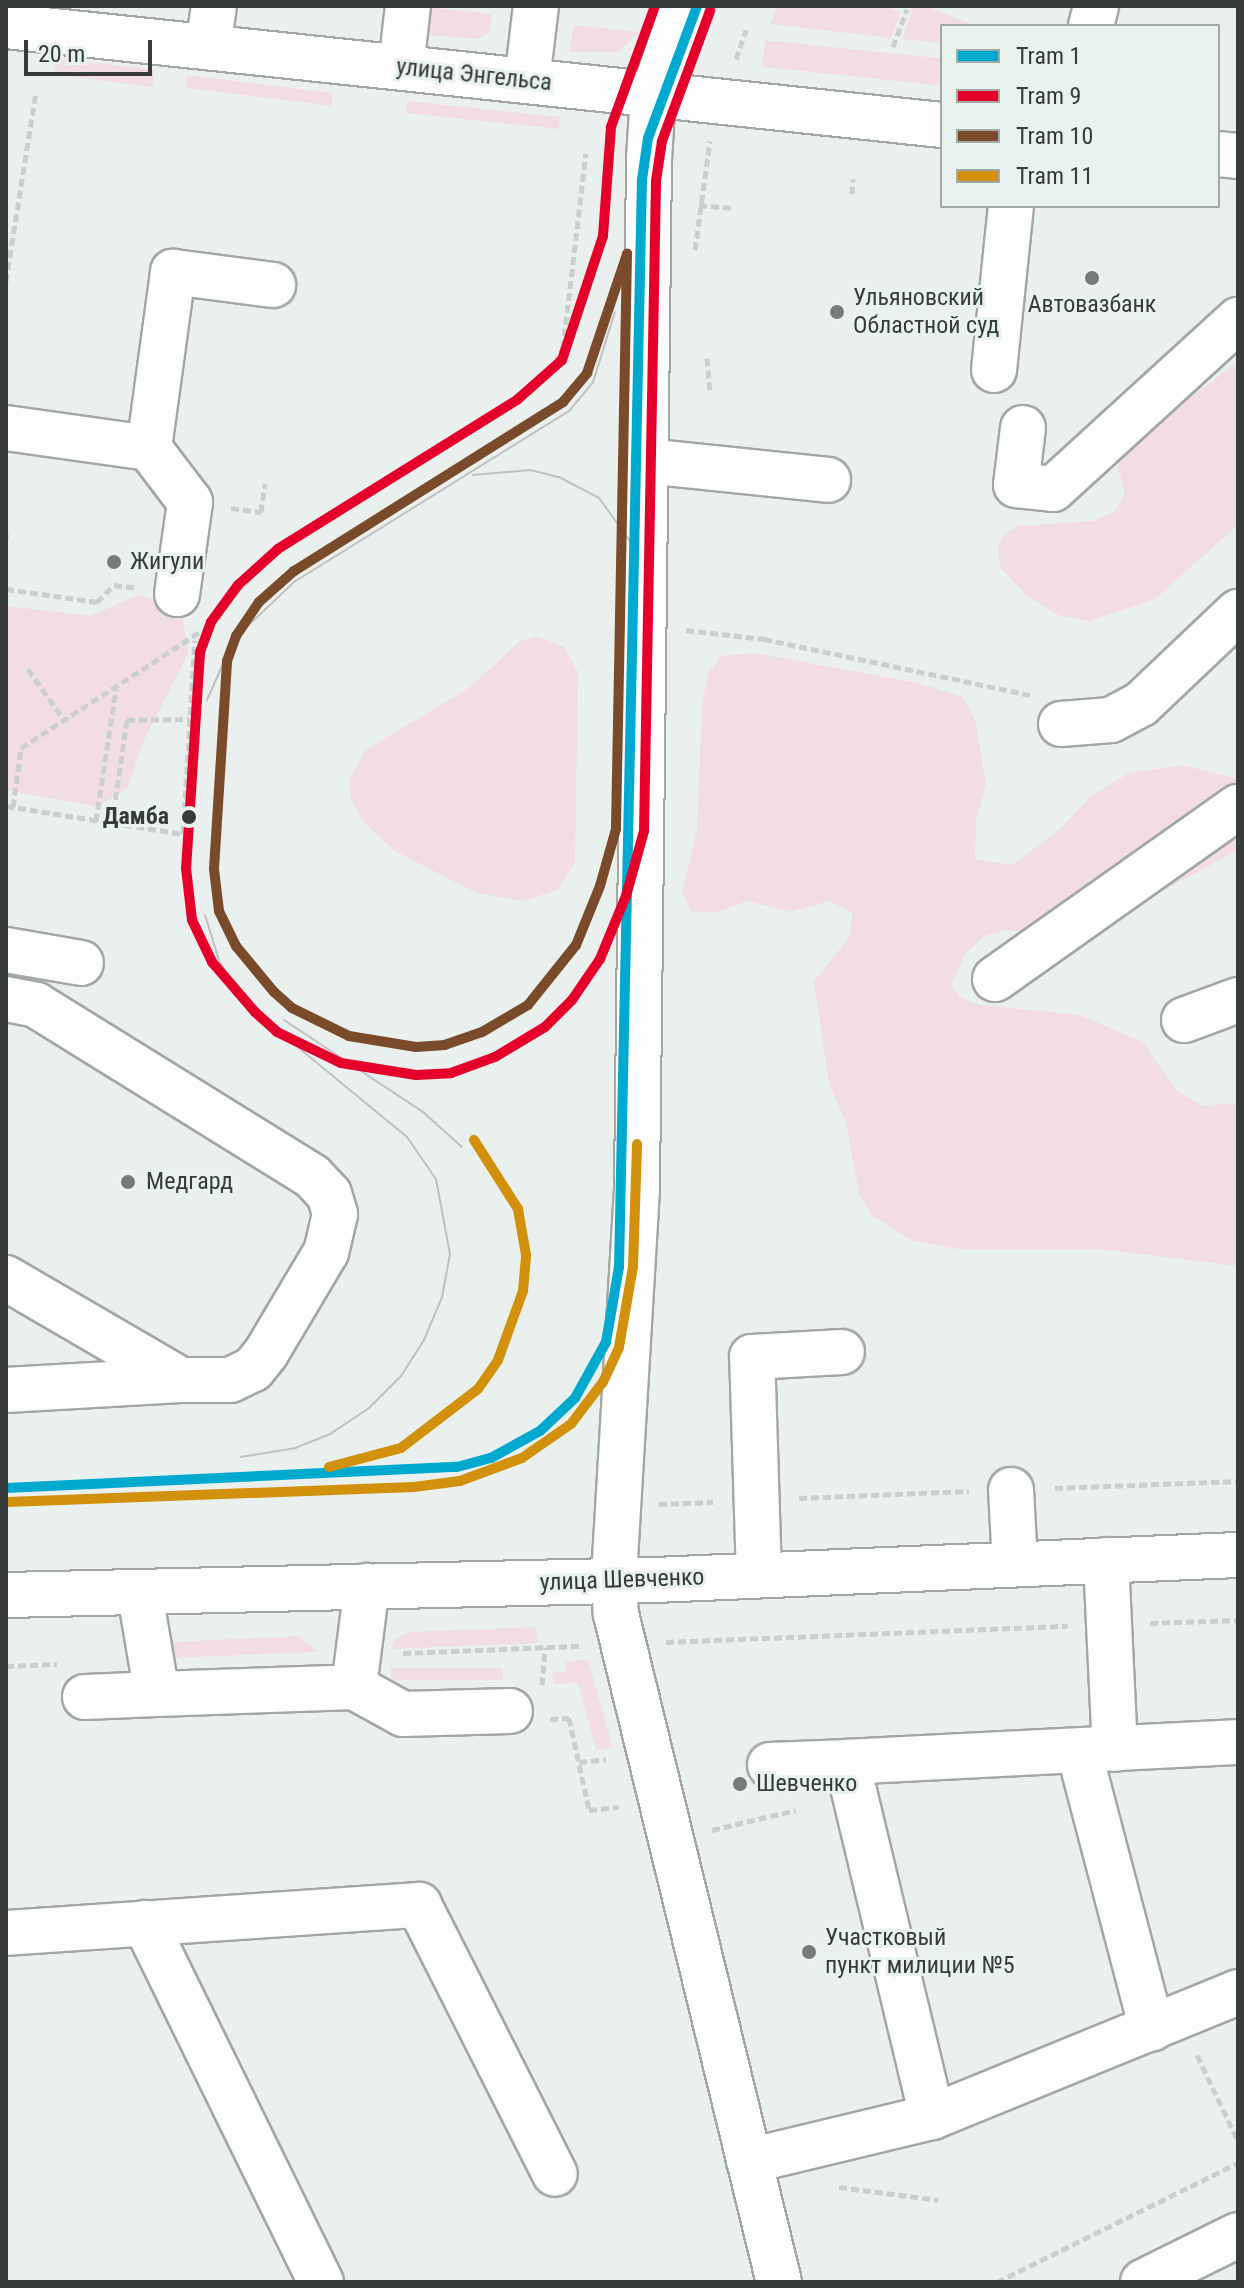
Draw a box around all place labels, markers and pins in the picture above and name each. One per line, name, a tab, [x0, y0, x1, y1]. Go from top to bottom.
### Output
marker: Автовазбанк	[1083, 269, 1101, 287]
place label: Ульяновский Областной суд	[853, 284, 999, 340]
place label: Автовазбанк	[1028, 291, 1156, 319]
marker: Ульяновский Областной суд	[828, 303, 846, 321]
place label: Жигули	[130, 548, 204, 576]
marker: Жигули	[105, 553, 123, 571]
place label: Дамба	[103, 803, 169, 831]
marker: Дамба	[176, 804, 202, 830]
place label: Медгард	[146, 1168, 233, 1196]
marker: Медгард	[117, 1171, 139, 1193]
place label: Шевченко	[756, 1770, 857, 1798]
marker: Шевченко	[731, 1775, 749, 1793]
place label: Участковый пункт милиции №5	[825, 1924, 1015, 1980]
marker: Участковый пункт милиции №5	[800, 1943, 818, 1961]

